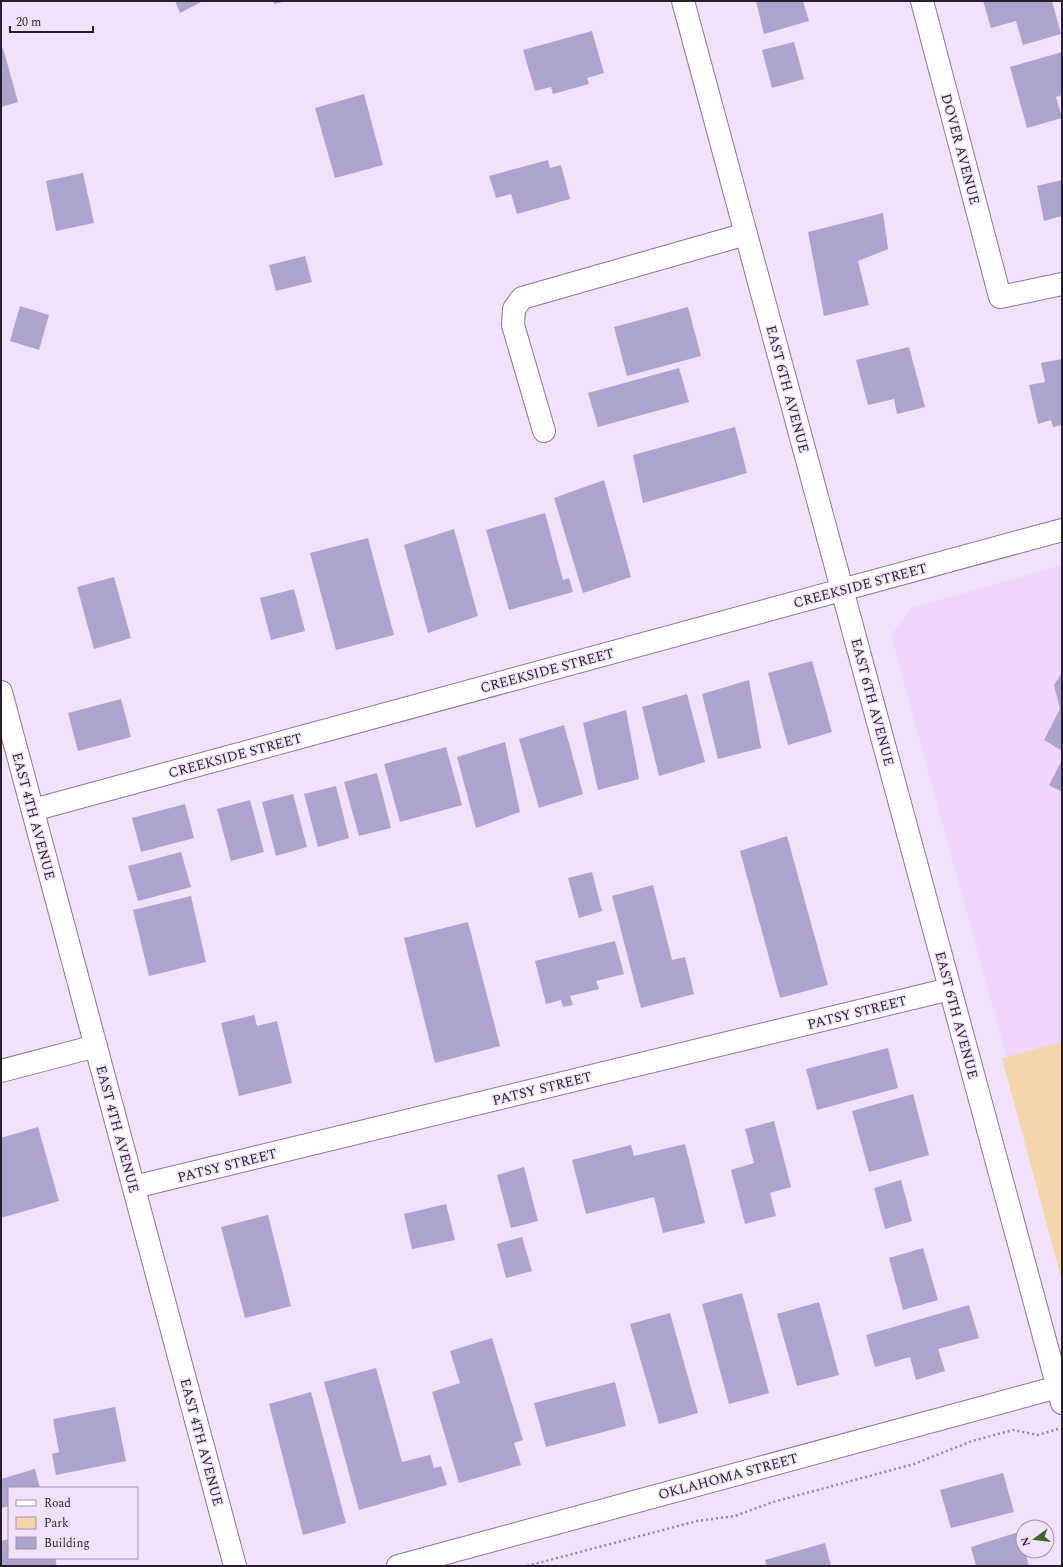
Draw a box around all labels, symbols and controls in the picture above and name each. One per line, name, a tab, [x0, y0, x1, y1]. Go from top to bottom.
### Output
scale bar	[10, 8, 93, 34]
text: 20 m	[16, 13, 41, 32]
street label: DOVER AVENUE	[936, 91, 985, 207]
street label: EAST 6TH AVENUE	[760, 323, 815, 455]
street label: CREEKSIDE STREET	[791, 558, 929, 613]
street label: EAST 6TH AVENUE	[845, 636, 900, 768]
street label: CREEKSIDE STREET	[478, 643, 616, 698]
street label: CREEKSIDE STREET	[166, 728, 304, 783]
street label: EAST 4TH AVENUE	[6, 750, 61, 882]
street label: EAST 6TH AVENUE	[929, 949, 984, 1081]
street label: PATSY STREET	[805, 990, 909, 1035]
street label: EAST 4TH AVENUE	[90, 1063, 145, 1195]
street label: PATSY STREET	[490, 1066, 594, 1111]
street label: PATSY STREET	[175, 1143, 279, 1188]
street label: EAST 4TH AVENUE	[174, 1376, 229, 1508]
street label: OKLAHOMA STREET	[656, 1448, 801, 1505]
legend	[8, 1487, 138, 1559]
text: Road	[44, 1494, 71, 1513]
text: Park	[44, 1514, 69, 1533]
north arrow	[1015, 1519, 1055, 1559]
text: Building	[44, 1534, 90, 1553]
text: N	[1016, 1535, 1035, 1548]

